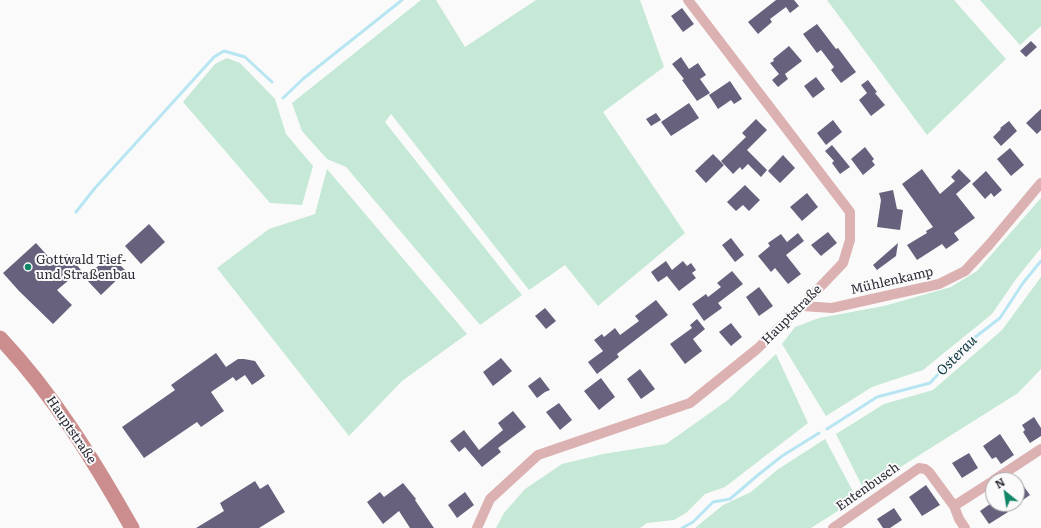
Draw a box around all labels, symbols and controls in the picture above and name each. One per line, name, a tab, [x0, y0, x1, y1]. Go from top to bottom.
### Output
place label: Gottwald Tief- und Straßenbau	[36, 252, 136, 283]
marker: Gottwald Tief- und Straßenbau	[23, 262, 33, 272]
street label: Mühlenkamp	[849, 264, 935, 298]
street label: Hauptstraße	[759, 282, 825, 348]
water label: Osterau	[933, 332, 981, 380]
street label: Hauptstraße	[43, 393, 99, 467]
street label: Entenbusch	[833, 460, 903, 514]
north arrow	[985, 472, 1025, 512]
text: N	[991, 473, 1007, 492]

